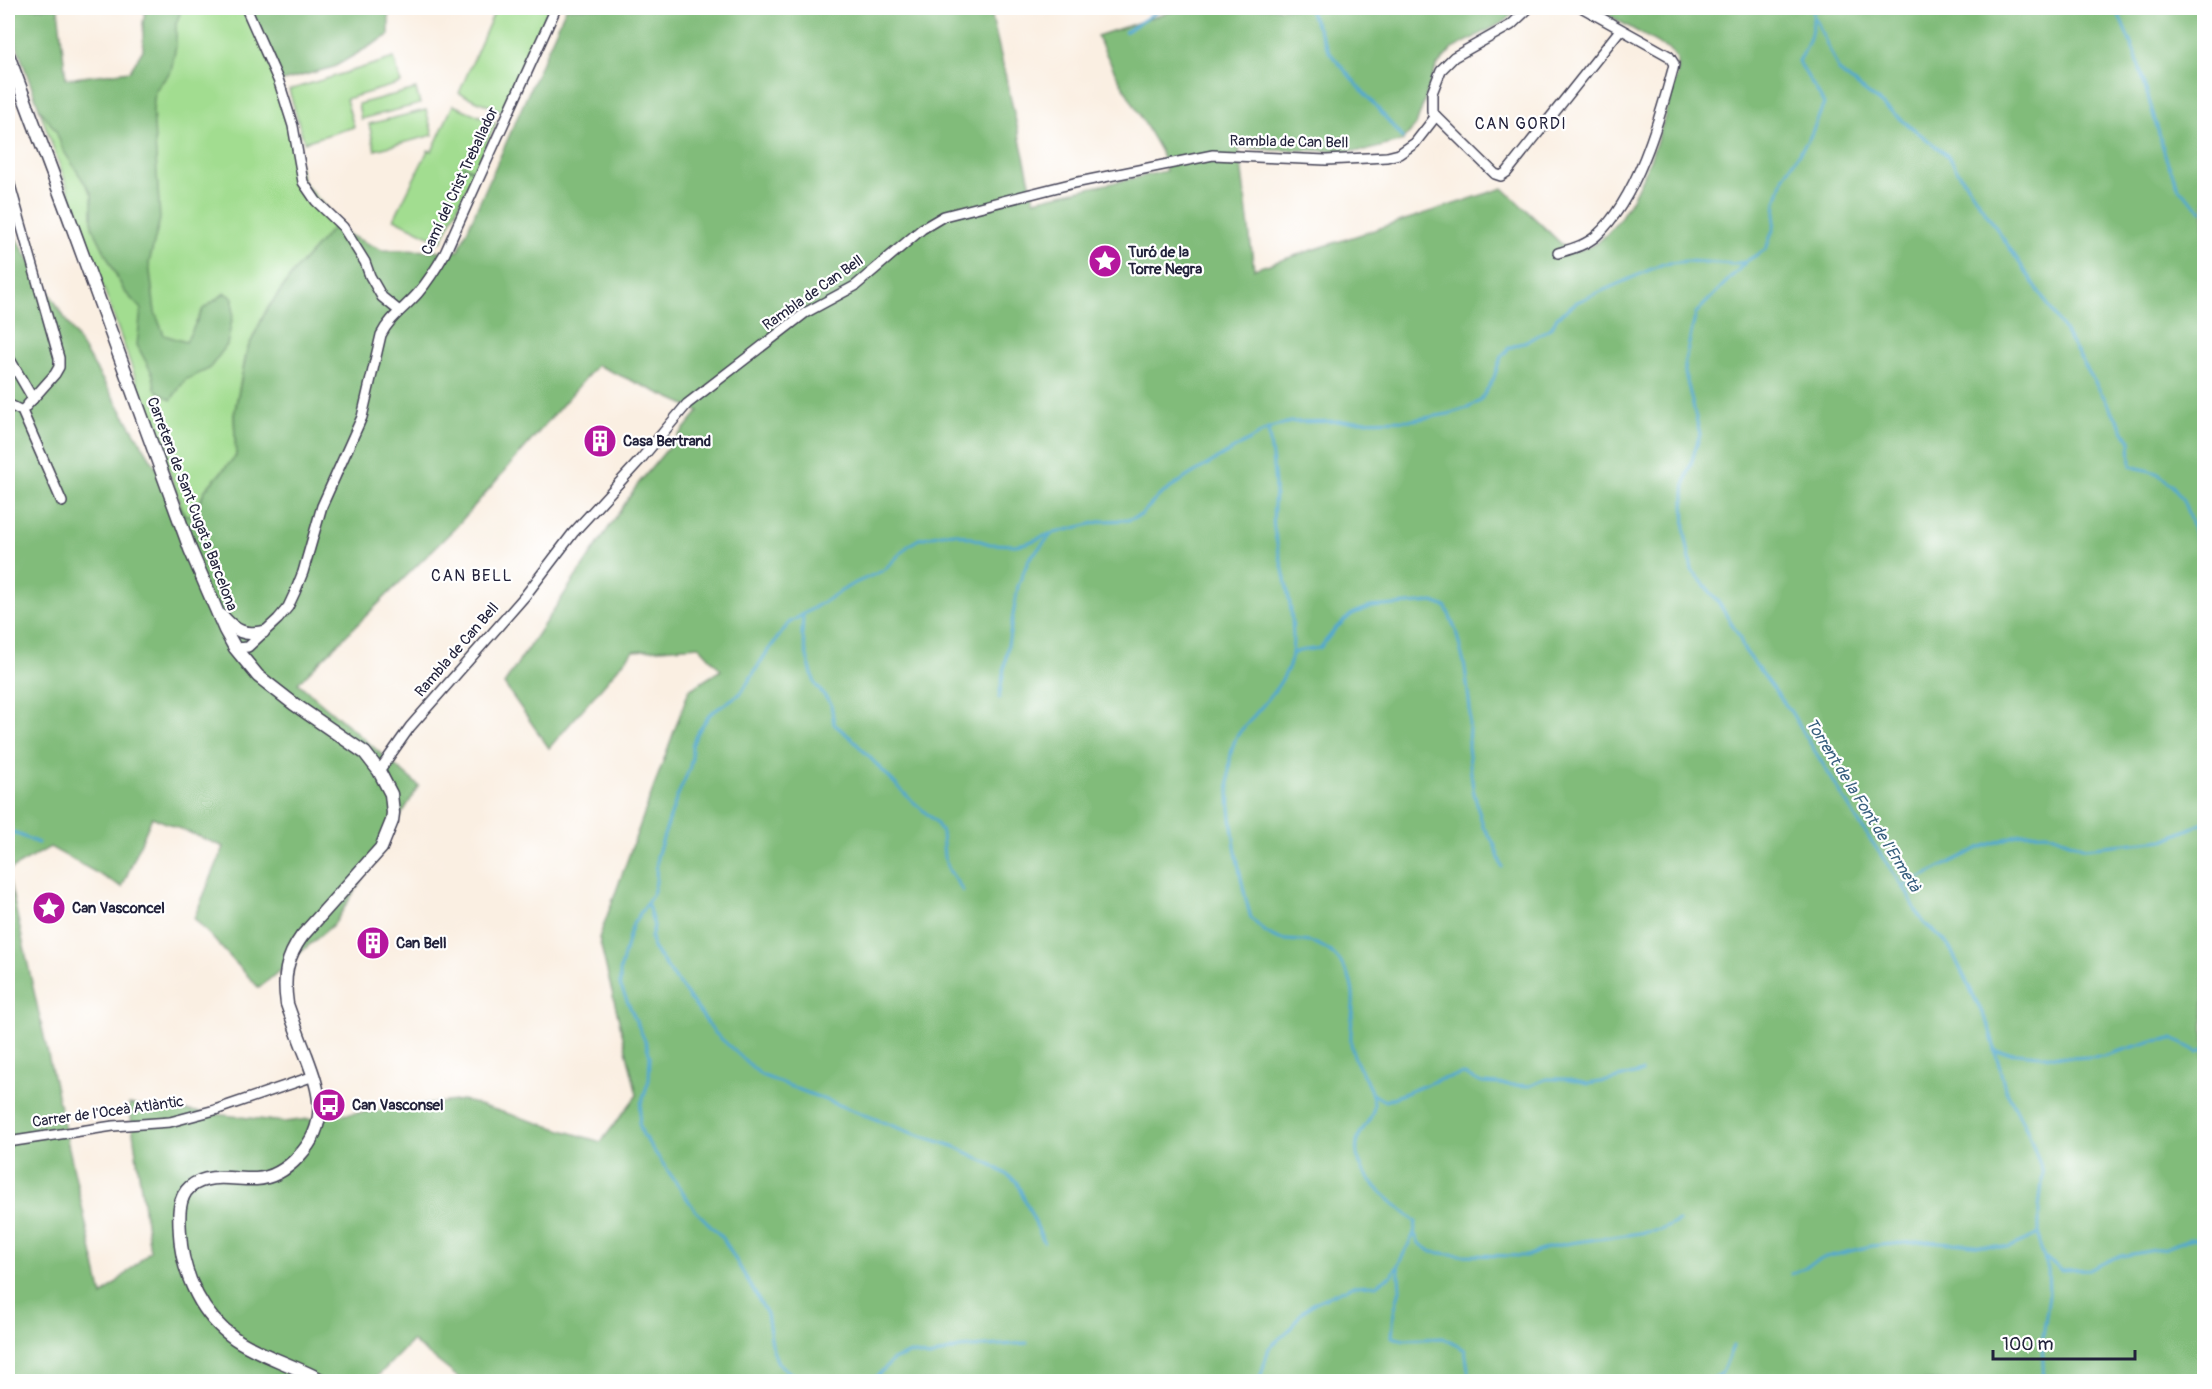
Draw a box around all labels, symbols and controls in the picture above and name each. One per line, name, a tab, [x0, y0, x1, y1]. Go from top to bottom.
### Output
street label: Camí del Crist Treballador	[417, 103, 503, 258]
district label: CAN GORDI	[1475, 114, 1567, 134]
street label: Rambla de Can Bell	[1229, 131, 1349, 153]
place icon: Turó de la Torre Negra	[1087, 243, 1123, 279]
place label: Turó de la Torre Negra	[1127, 243, 1202, 279]
street label: Rambla de Can Bell	[759, 251, 867, 335]
street label: Carretera de Sant Cugat a Barcelona	[142, 394, 242, 614]
building icon: Casa Bertrand	[582, 423, 618, 459]
place label: Casa Bertrand	[623, 432, 711, 451]
district label: CAN BELL	[431, 566, 513, 586]
street label: Rambla de Can Bell	[411, 599, 503, 701]
water label: Torrent de la Font de l'Ermetà	[1801, 715, 1926, 897]
place icon: Can Vasconcel	[31, 890, 67, 926]
place label: Can Vasconcel	[72, 899, 165, 918]
building icon: Can Bell	[355, 925, 391, 961]
place label: Can Bell	[396, 934, 447, 953]
bus stop icon: Can Vasconsel	[311, 1087, 347, 1123]
street label: Carrer de l'Oceà Atlàntic	[31, 1092, 185, 1132]
place label: Can Vasconsel	[352, 1096, 444, 1115]
scale bar	[1993, 1323, 2136, 1361]
text: 100 m	[2002, 1333, 2054, 1356]

